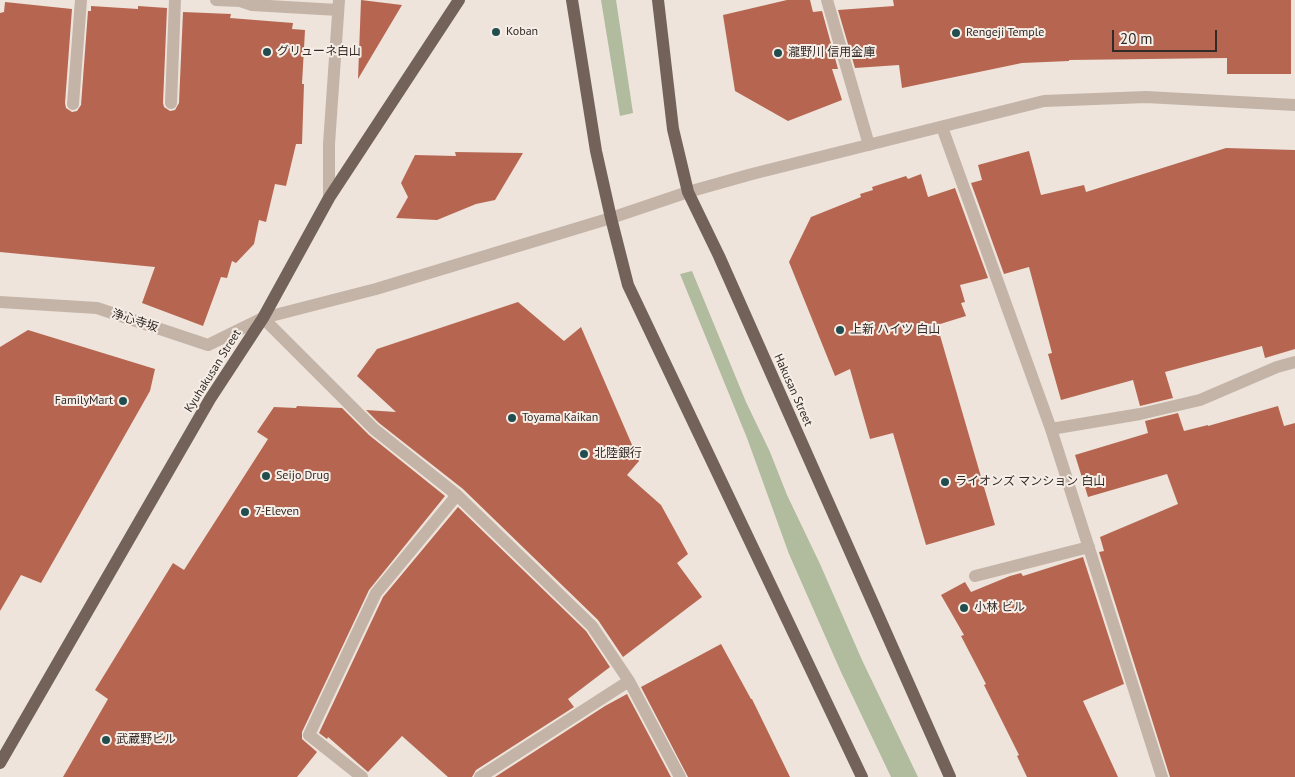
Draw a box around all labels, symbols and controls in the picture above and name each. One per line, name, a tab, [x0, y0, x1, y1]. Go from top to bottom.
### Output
scale bar	[1115, 20, 1220, 52]
place label: Koban	[506, 25, 538, 39]
marker: Koban	[490, 26, 502, 38]
place label: Rengeji Temple	[966, 26, 1044, 40]
marker: Rengeji Temple	[950, 27, 962, 39]
text: 20 m	[1120, 29, 1153, 48]
place label: グリューネ白山	[277, 45, 361, 59]
marker: グリューネ白山	[261, 46, 273, 58]
place label: 瀧野川 信用金庫	[788, 46, 875, 60]
marker: 瀧野川 信用金庫	[772, 47, 784, 59]
street label: 浄心寺坂	[110, 307, 160, 335]
place label: 上新 ハイツ 白山	[850, 323, 940, 337]
marker: 上新 ハイツ 白山	[834, 324, 846, 336]
street label: Kyuhakusan Street	[182, 327, 244, 415]
street label: Hakusan Street	[771, 352, 815, 428]
place label: FamilyMart	[55, 394, 113, 408]
marker: FamilyMart	[117, 395, 129, 407]
place label: Toyama Kaikan	[522, 411, 598, 425]
marker: Toyama Kaikan	[506, 412, 518, 424]
place label: 北陸銀行	[594, 447, 642, 461]
marker: 北陸銀行	[578, 448, 590, 460]
place label: Seijo Drug	[276, 469, 329, 483]
marker: Seijo Drug	[260, 470, 272, 482]
place label: ライオンズ マンション 白山	[955, 475, 1105, 489]
marker: ライオンズ マンション 白山	[939, 476, 951, 488]
place label: 7-Eleven	[255, 505, 299, 519]
marker: 7-Eleven	[239, 506, 251, 518]
place label: 小林 ビル	[974, 601, 1025, 615]
marker: 小林 ビル	[958, 602, 970, 614]
place label: 武蔵野ビル	[116, 733, 176, 747]
marker: 武蔵野ビル	[100, 734, 112, 746]

